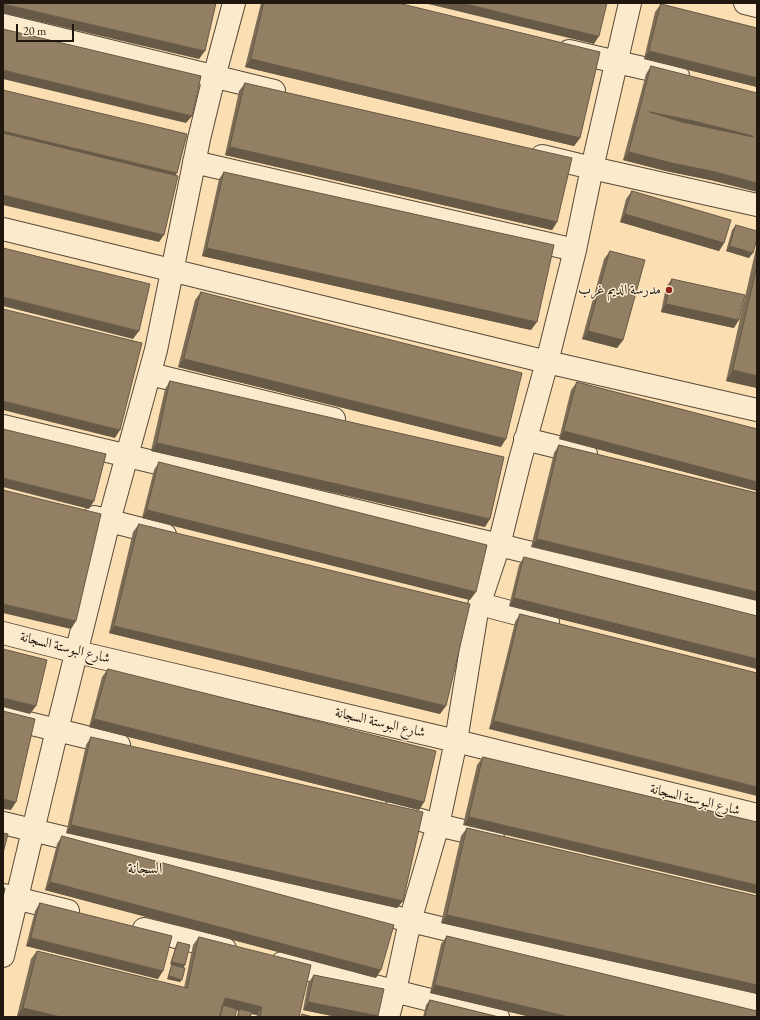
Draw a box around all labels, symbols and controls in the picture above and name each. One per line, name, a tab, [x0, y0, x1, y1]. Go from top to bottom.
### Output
scale bar	[18, 16, 76, 42]
text: 20 m	[23, 23, 46, 39]
place label: مدرسة الديم غرب	[578, 282, 661, 298]
marker: مدرسة الديم غرب	[664, 285, 674, 295]
street label: شارع البوستة السجانة	[18, 629, 112, 667]
street label: شارع البوستة السجانة	[333, 704, 427, 742]
street label: شارع البوستة السجانة	[648, 781, 742, 819]
district label: السجانة	[128, 860, 162, 878]

